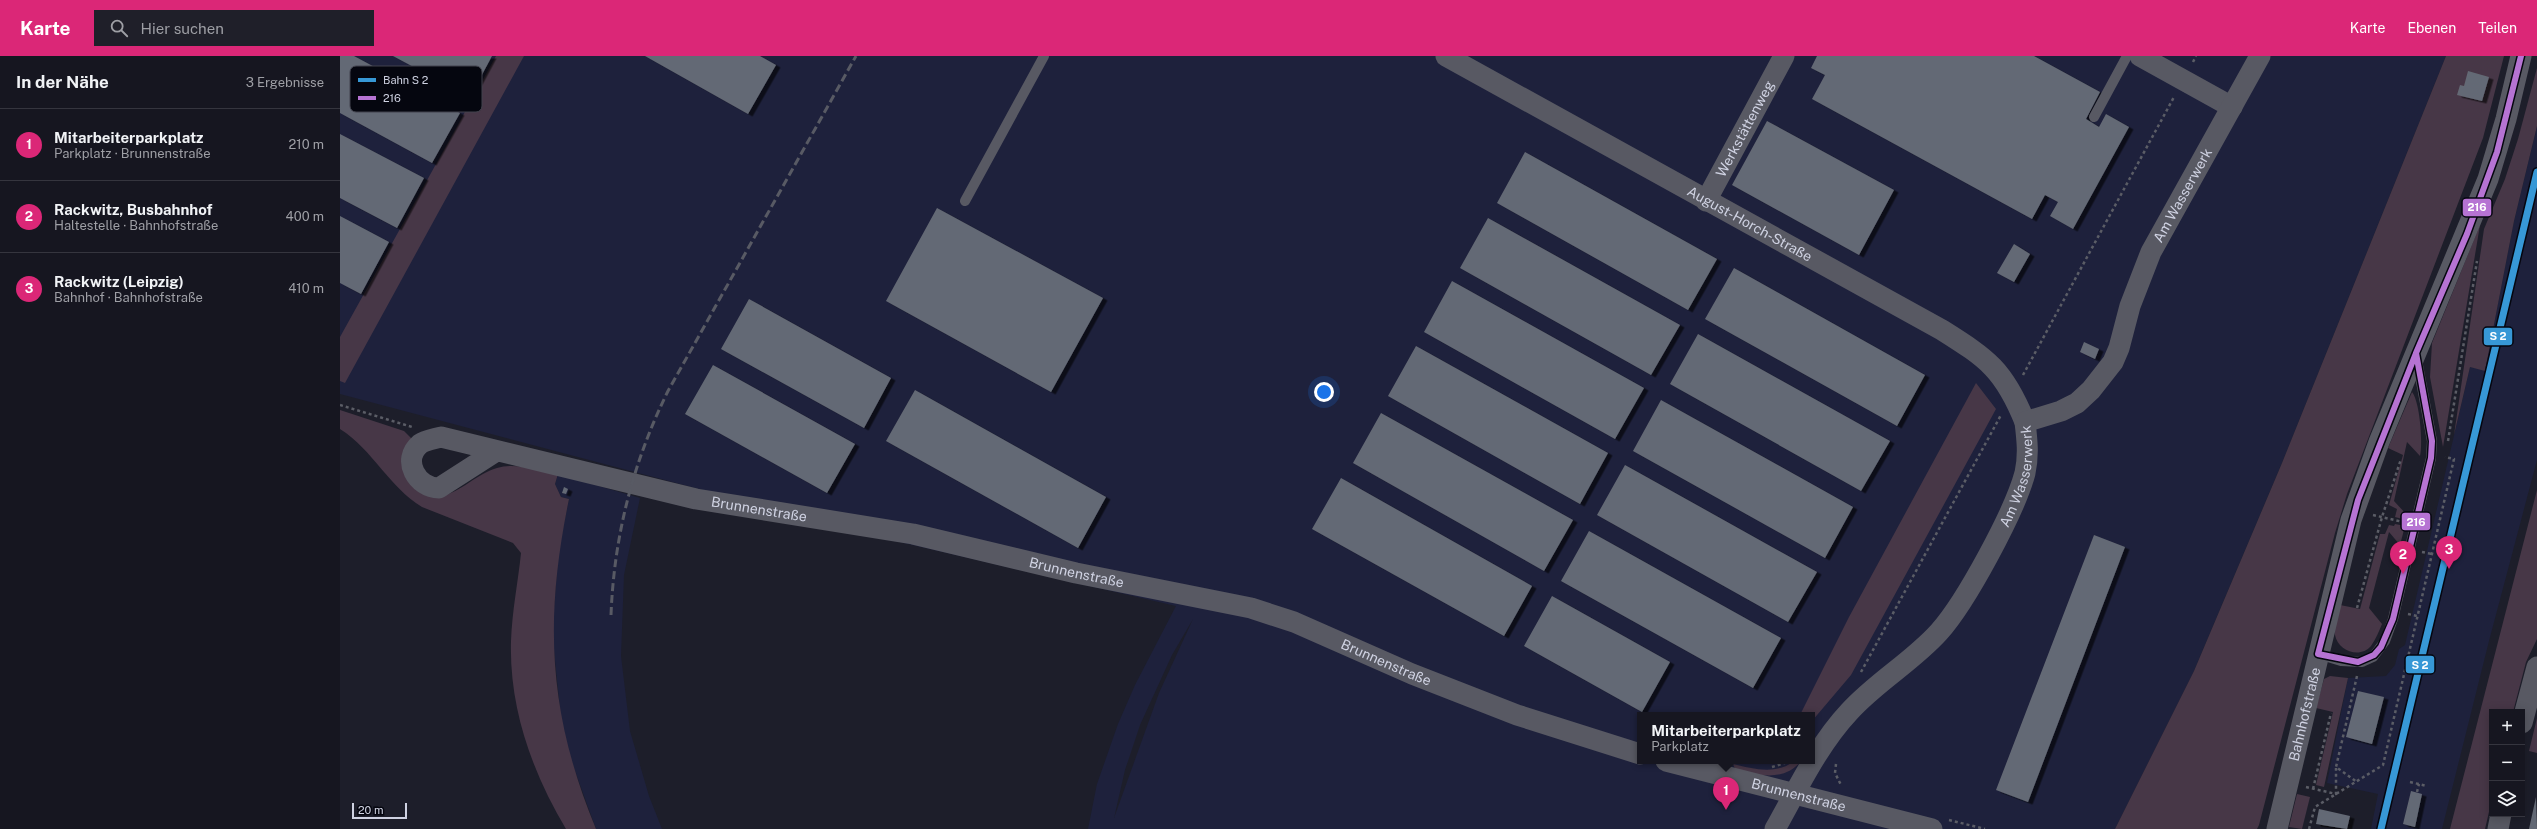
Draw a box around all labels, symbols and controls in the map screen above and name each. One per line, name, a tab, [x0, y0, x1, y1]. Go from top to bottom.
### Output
search box	[94, 10, 374, 46]
text: Karte	[20, 17, 70, 39]
icon: search	[108, 17, 130, 39]
text: Hier suchen	[140, 20, 224, 37]
text: Karte	[2350, 20, 2385, 36]
text: Ebenen	[2407, 20, 2456, 36]
text: Teilen	[2478, 20, 2517, 36]
legend	[350, 66, 482, 112]
text: In der Nähe	[16, 72, 109, 92]
text: Bahn S 2	[383, 74, 429, 86]
text: 3 Ergebnisse	[246, 75, 324, 90]
street label: Werkstättenweg	[1712, 78, 1777, 180]
text: 216	[383, 92, 401, 104]
text: Mitarbeiterparkplatz	[54, 129, 204, 146]
text: 1	[26, 137, 32, 152]
text: 210 m	[289, 137, 324, 152]
street label: Am Wasserwerk	[2150, 145, 2215, 245]
text: Parkplatz · Brunnenstraße	[54, 146, 211, 161]
street label: August-Horch-Straße	[1684, 183, 1815, 265]
line badge: 216	[2462, 198, 2492, 217]
text: Rackwitz, Busbahnhof	[54, 201, 213, 218]
text: 216	[2468, 201, 2486, 213]
text: 2	[25, 209, 33, 224]
text: 400 m	[286, 209, 324, 224]
text: Haltestelle · Bahnhofstraße	[54, 218, 218, 233]
text: Rackwitz (Leipzig)	[54, 273, 184, 290]
text: 3	[25, 281, 33, 296]
text: 410 m	[288, 281, 324, 296]
text: Bahnhof · Bahnhofstraße	[54, 290, 203, 305]
line badge: S 2	[2483, 327, 2513, 346]
text: S 2	[2489, 330, 2507, 342]
your location	[1314, 382, 1334, 402]
street label: Am Wasserwerk	[1996, 425, 2035, 530]
street label: Brunnenstraße	[710, 494, 808, 525]
line badge: 216	[2401, 512, 2431, 531]
text: 216	[2407, 516, 2425, 528]
pin: 3	[2436, 536, 2462, 569]
pin: 2	[2390, 541, 2416, 574]
street label: Brunnenstraße	[1027, 554, 1125, 590]
street label: Brunnenstraße	[1339, 636, 1434, 689]
line badge: S 2	[2405, 655, 2435, 674]
text: S 2	[2411, 659, 2429, 671]
street label: Bahnhofstraße	[2286, 666, 2323, 763]
map controls	[2489, 709, 2525, 817]
button: +	[2489, 709, 2525, 745]
popup	[1637, 712, 1815, 764]
text: Mitarbeiterparkplatz	[1651, 722, 1801, 739]
text: Parkplatz	[1651, 739, 1709, 754]
button: −	[2489, 745, 2525, 781]
street label: Brunnenstraße	[1750, 775, 1848, 815]
pin: 1	[1713, 777, 1739, 810]
button: layers	[2489, 781, 2525, 817]
scale bar	[352, 801, 407, 820]
text: 20 m	[358, 804, 383, 816]

